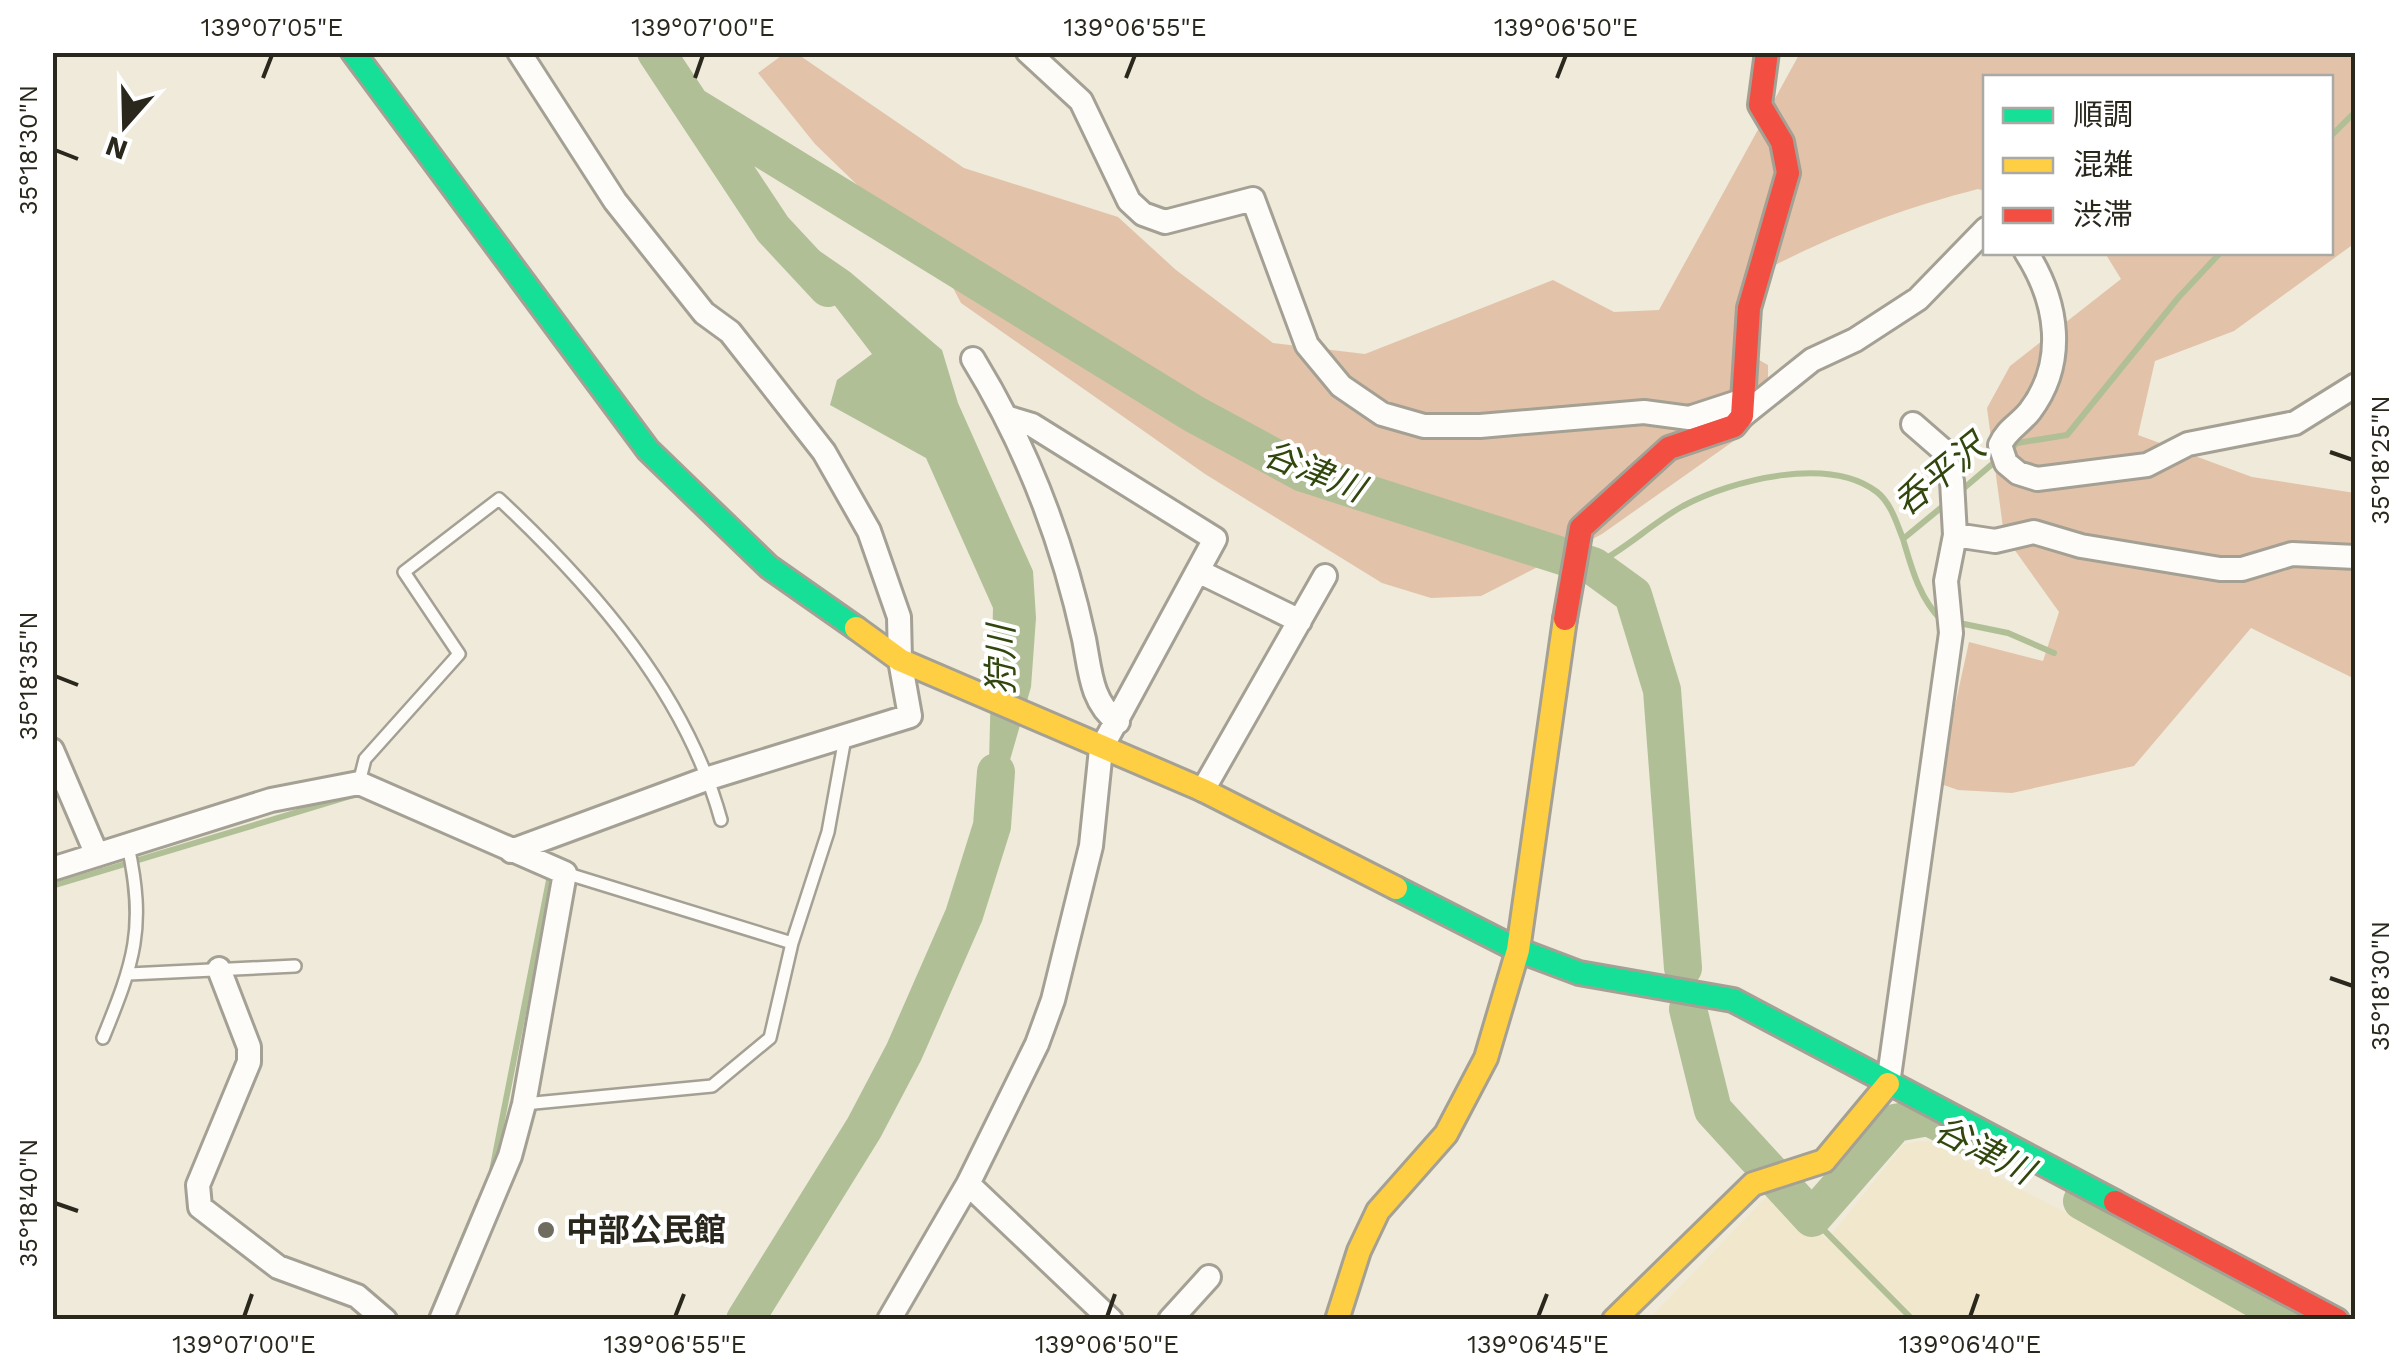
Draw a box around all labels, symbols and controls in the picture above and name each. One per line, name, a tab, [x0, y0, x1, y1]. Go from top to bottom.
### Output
text: 139°07'05"E	[201, 13, 343, 42]
text: 139°07'00"E	[631, 13, 775, 42]
text: 139°06'55"E	[1064, 13, 1206, 42]
text: 139°06'50"E	[1494, 13, 1638, 42]
north arrow	[75, 75, 175, 175]
legend	[1983, 75, 2333, 255]
text: 35°18'30"N	[14, 85, 43, 215]
text: 順調	[2073, 97, 2133, 132]
text: N	[101, 129, 132, 167]
text: 混雑	[2073, 147, 2133, 182]
text: 渋滞	[2073, 197, 2133, 232]
text: 35°18'25"N	[2366, 395, 2395, 525]
water label: 呑平沢	[1885, 423, 1996, 524]
water label: 谷津川	[1257, 432, 1374, 512]
text: 35°18'35"N	[14, 611, 43, 741]
water label: 狩川	[980, 621, 1022, 695]
text: 35°18'30"N	[2366, 921, 2395, 1051]
water label: 谷津川	[1928, 1107, 2044, 1194]
text: 35°18'40"N	[14, 1139, 43, 1267]
place label: 中部公民館	[566, 1211, 726, 1249]
marker: 中部公民館	[535, 1219, 557, 1241]
text: 139°07'00"E	[172, 1330, 316, 1359]
text: 139°06'55"E	[604, 1330, 746, 1359]
text: 139°06'50"E	[1035, 1330, 1179, 1359]
text: 139°06'45"E	[1467, 1330, 1609, 1359]
text: 139°06'40"E	[1899, 1330, 2041, 1359]

